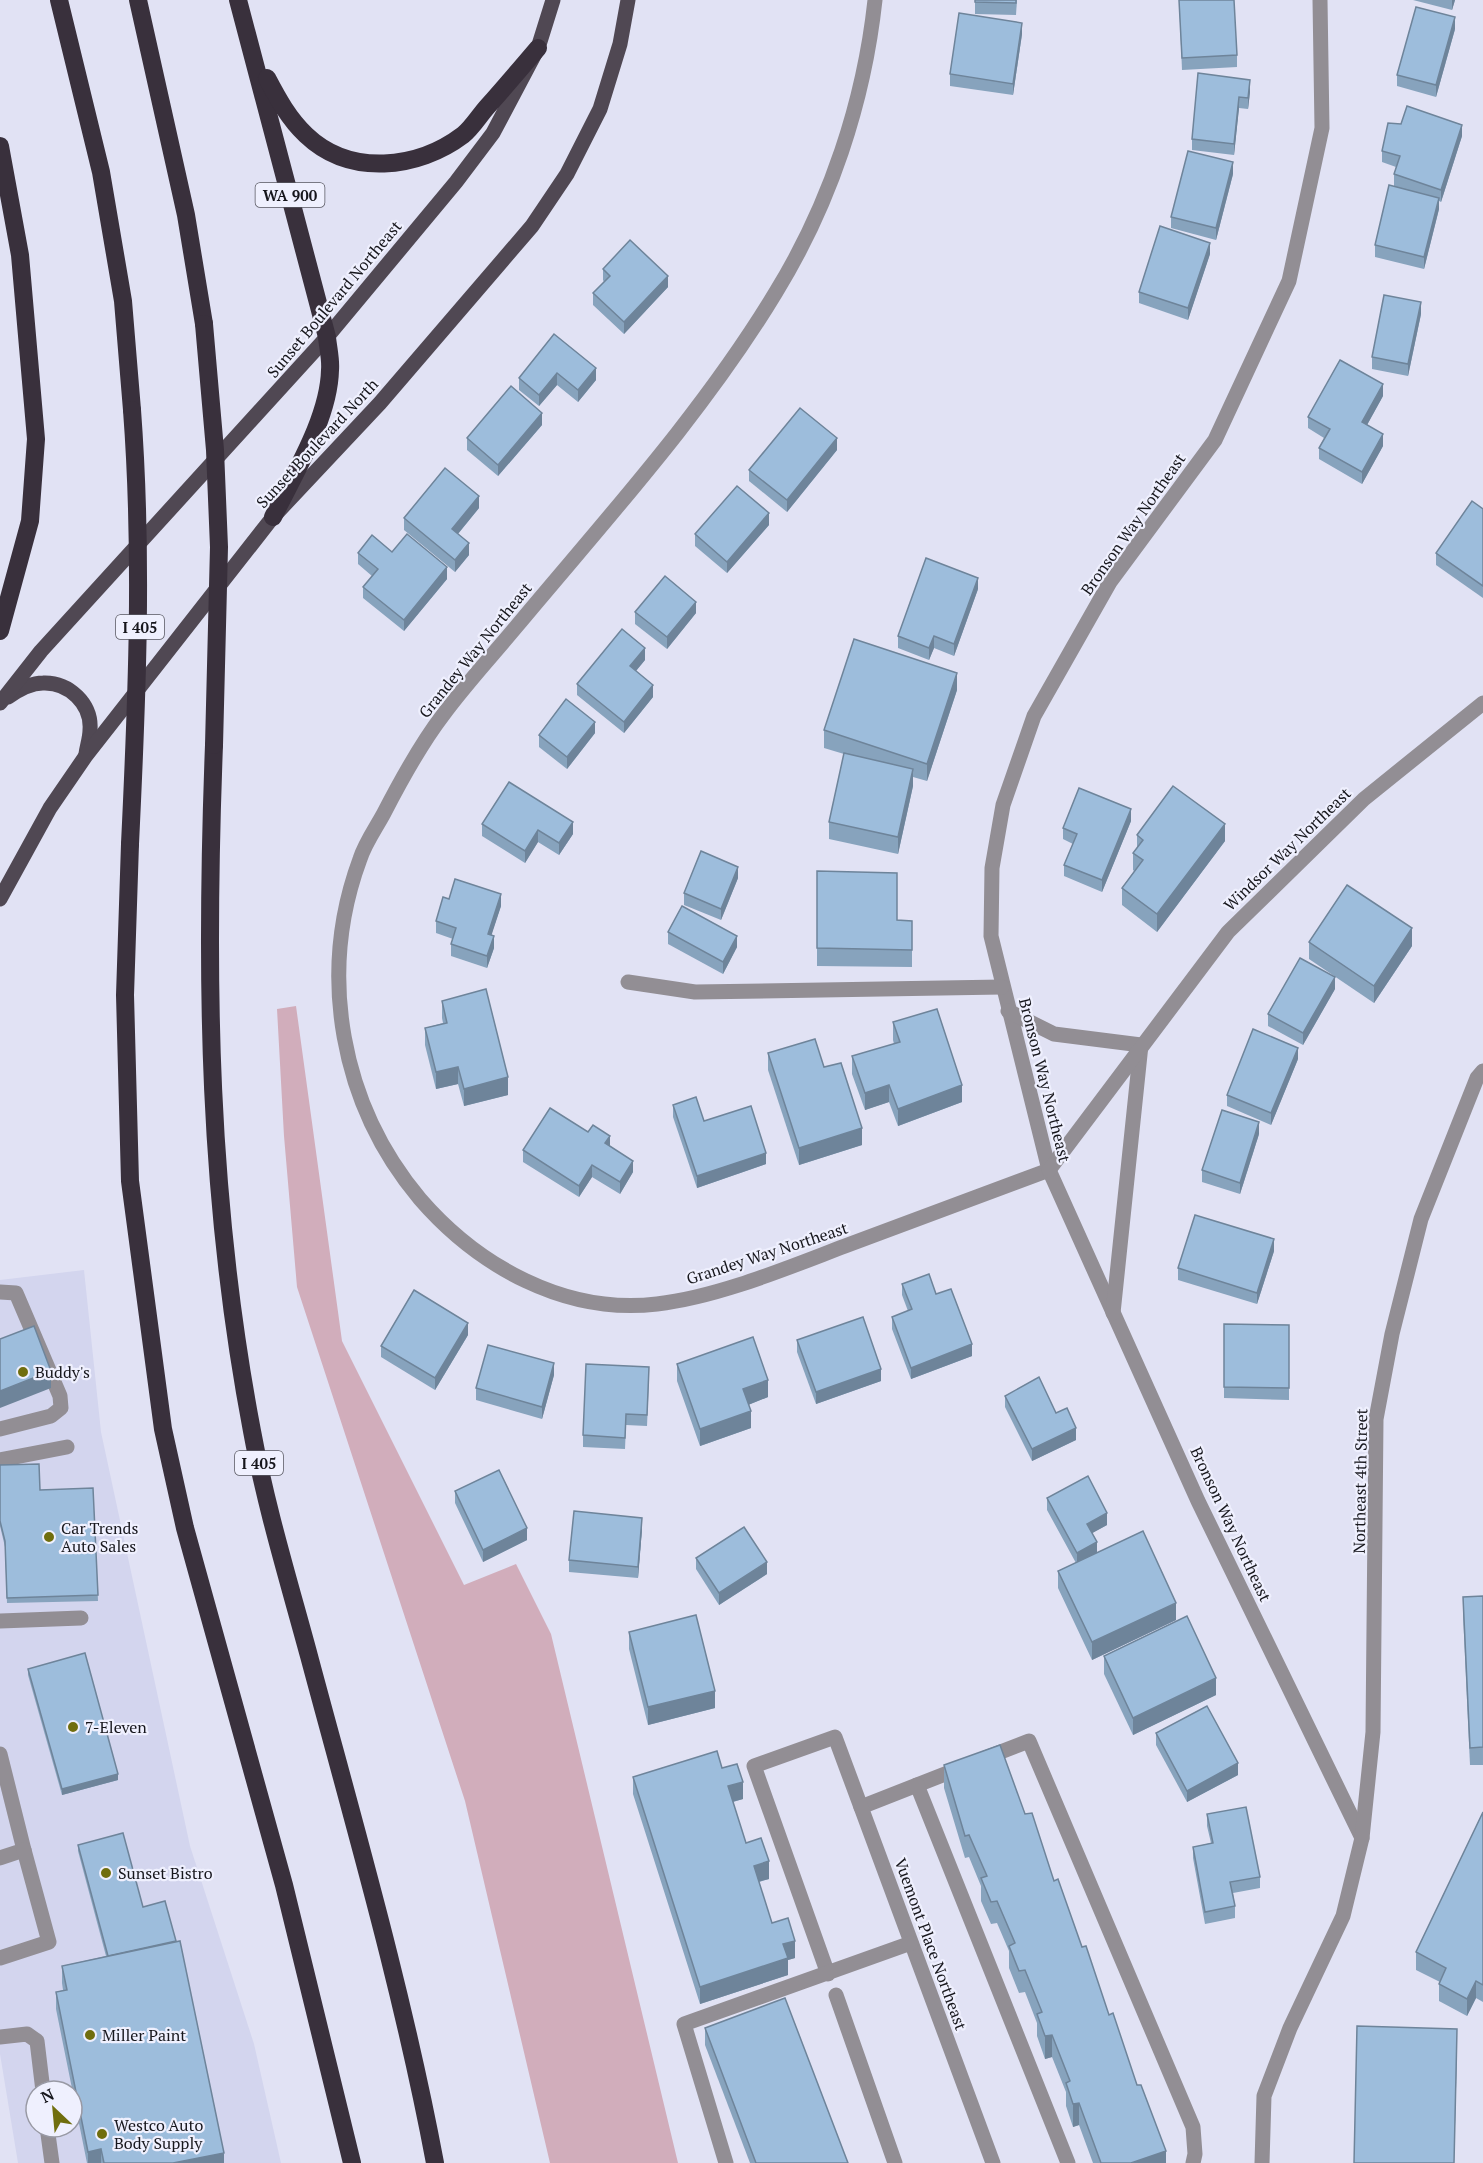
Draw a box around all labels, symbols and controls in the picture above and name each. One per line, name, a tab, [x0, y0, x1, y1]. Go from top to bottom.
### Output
road number: WA 900	[256, 183, 324, 207]
street label: Sunset Boulevard Northeast	[262, 216, 406, 382]
street label: Sunset Boulevard North	[251, 373, 383, 513]
street label: Bronson Way Northeast	[1076, 449, 1190, 599]
street label: Grandey Way Northeast	[413, 578, 537, 722]
road number: I 405	[116, 615, 164, 639]
street label: Windsor Way Northeast	[1219, 782, 1355, 916]
street label: Bronson Way Northeast	[1014, 996, 1076, 1164]
street label: Grandey Way Northeast	[684, 1217, 850, 1289]
place label: Buddy's	[35, 1361, 90, 1383]
marker: Buddy's	[16, 1365, 30, 1379]
street label: Northeast 4th Street	[1348, 1408, 1372, 1554]
street label: Bronson Way Northeast	[1185, 1443, 1277, 1605]
road number: I 405	[235, 1451, 283, 1475]
place label: Car Trends Auto Sales	[61, 1517, 138, 1557]
marker: Car Trends Auto Sales	[42, 1530, 56, 1544]
place label: 7-Eleven	[85, 1716, 147, 1738]
marker: 7-Eleven	[66, 1720, 80, 1734]
street label: Vuemont Place Northeast	[890, 1855, 972, 2033]
place label: Sunset Bistro	[118, 1862, 213, 1884]
marker: Sunset Bistro	[99, 1866, 113, 1880]
place label: Miller Paint	[102, 2024, 186, 2046]
marker: Miller Paint	[83, 2028, 97, 2042]
north arrow	[24, 2079, 84, 2139]
text: N	[37, 2083, 58, 2108]
place label: Westco Auto Body Supply	[114, 2114, 203, 2154]
marker: Westco Auto Body Supply	[95, 2127, 109, 2141]

